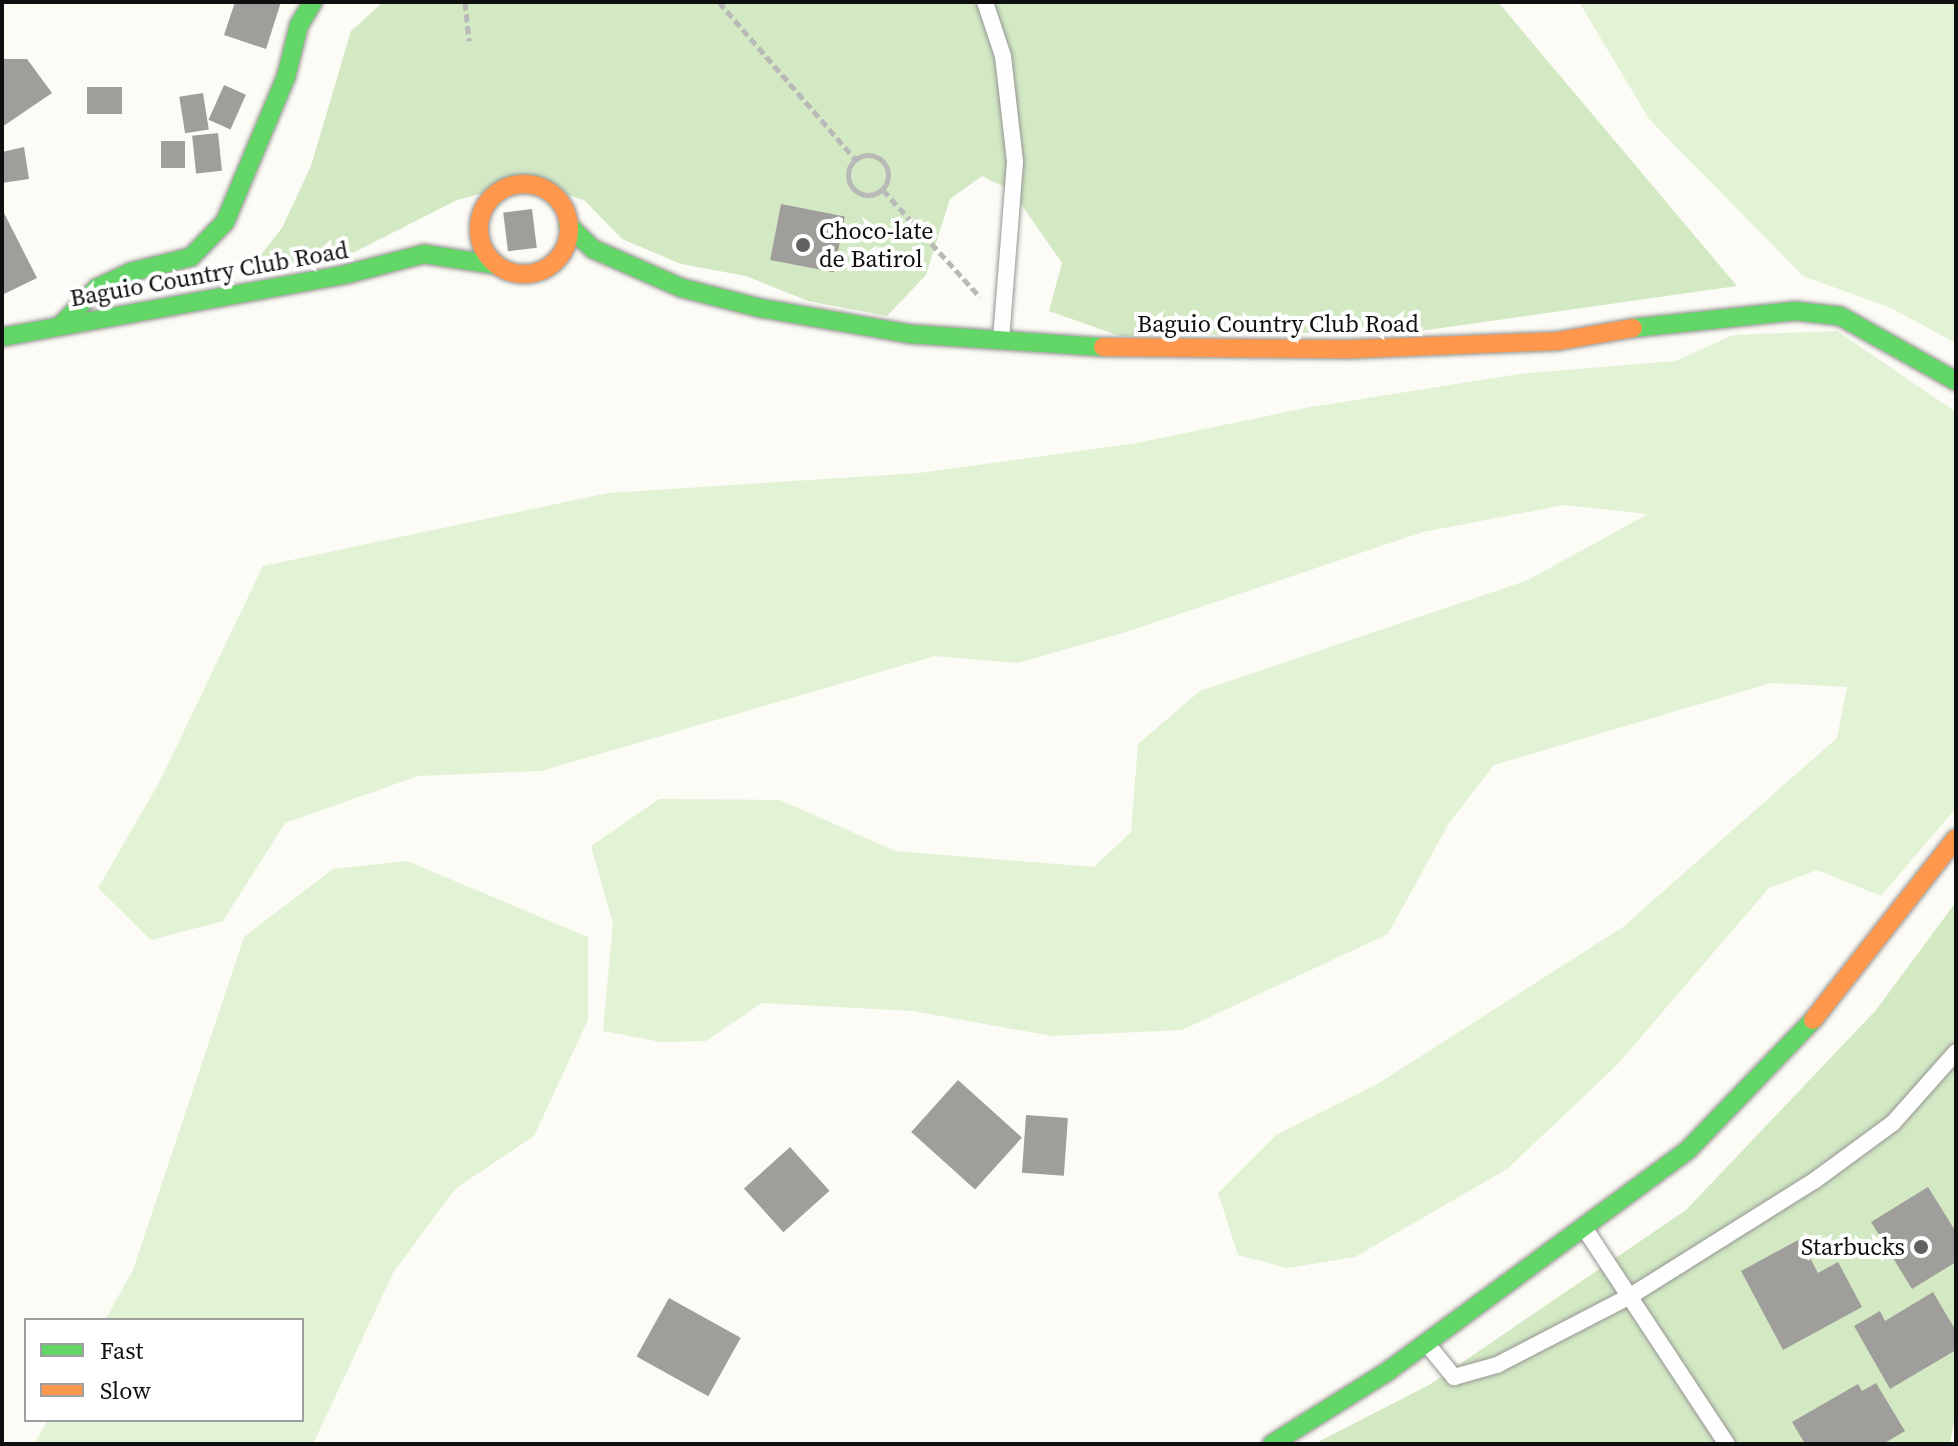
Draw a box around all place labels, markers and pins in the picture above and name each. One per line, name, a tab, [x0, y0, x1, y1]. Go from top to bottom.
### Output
place label: Choco-late de Batirol	[819, 217, 934, 273]
marker: Choco-late de Batirol	[794, 236, 812, 254]
place label: Starbucks	[1801, 1233, 1905, 1261]
marker: Starbucks	[1912, 1238, 1930, 1256]

